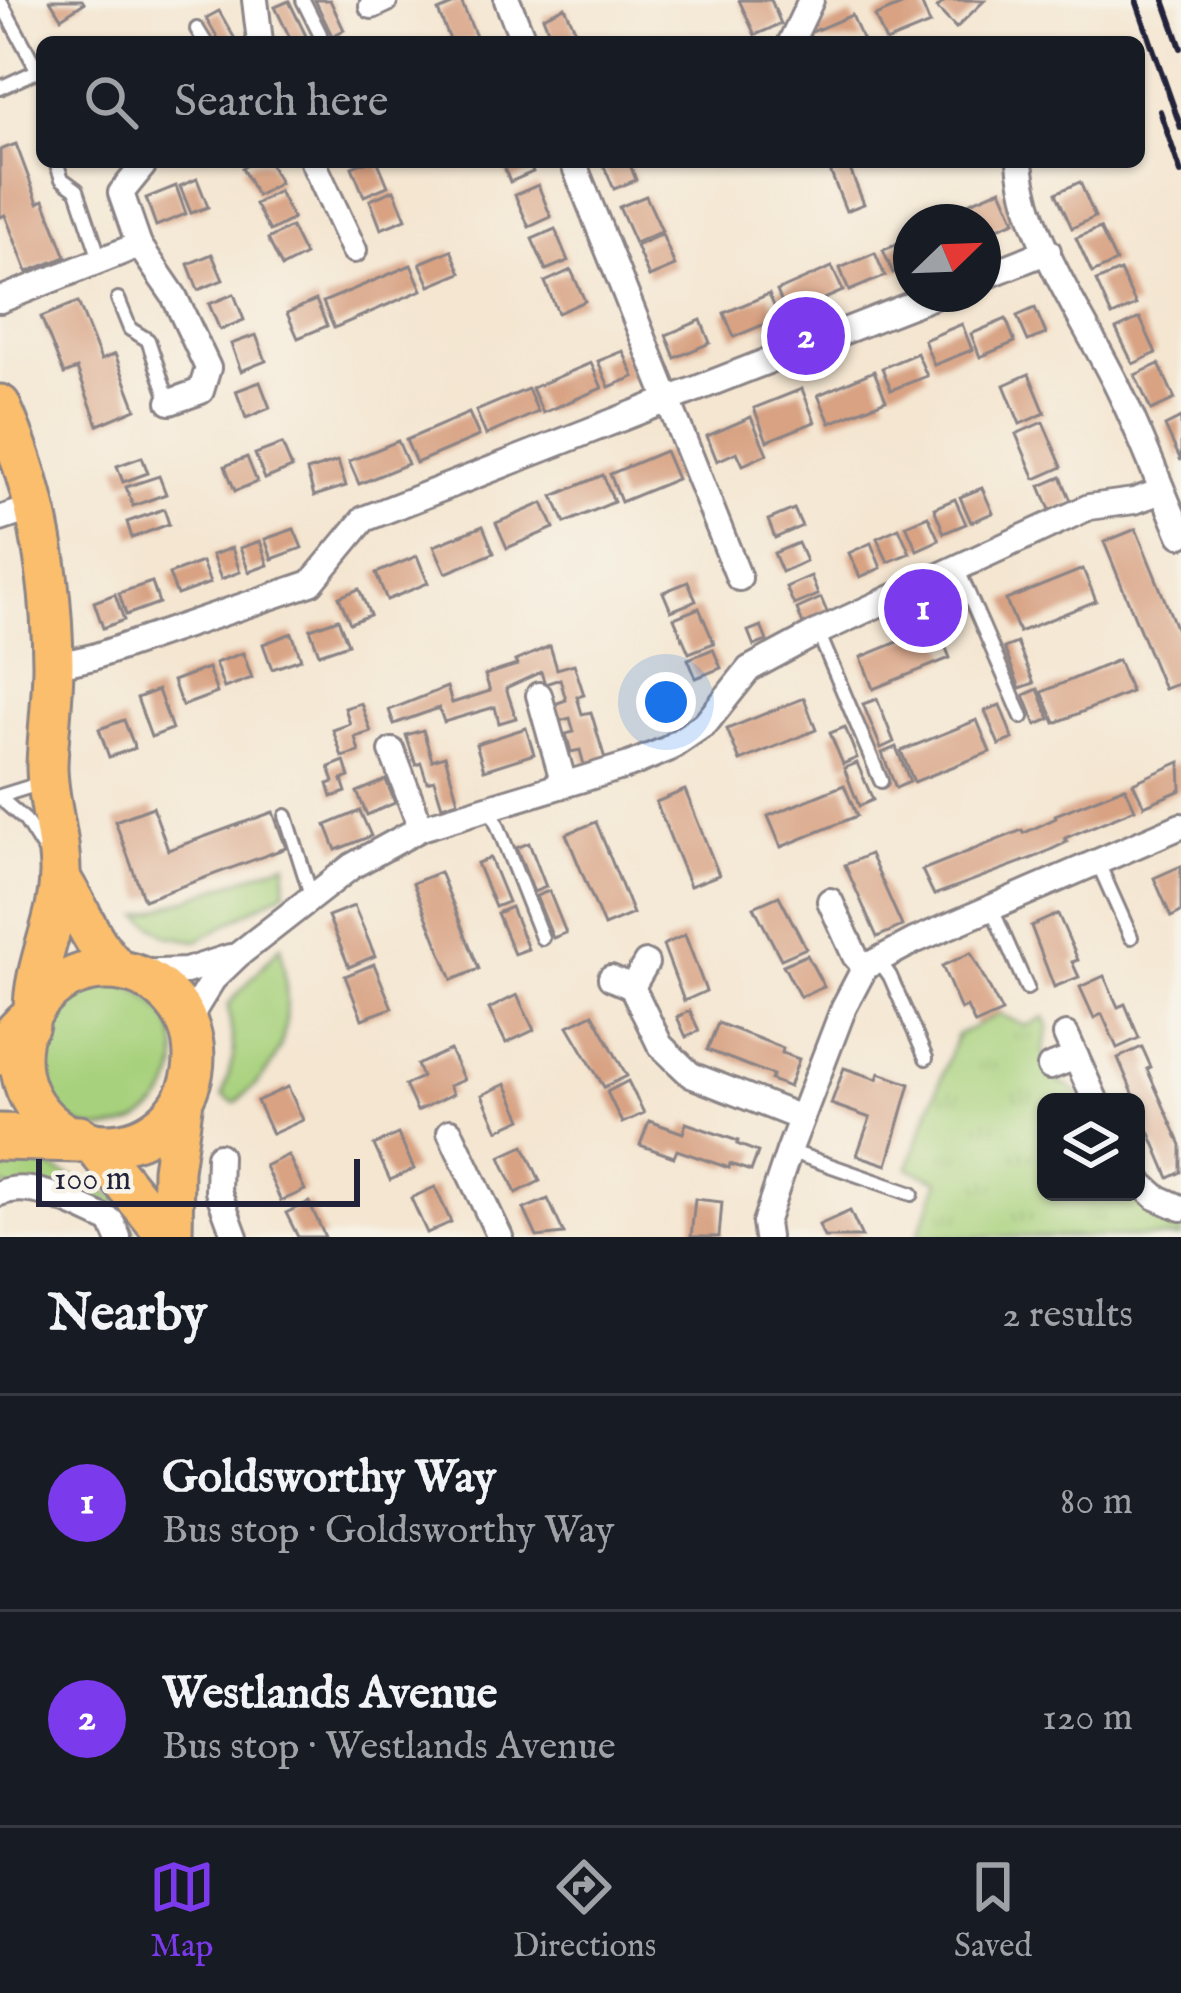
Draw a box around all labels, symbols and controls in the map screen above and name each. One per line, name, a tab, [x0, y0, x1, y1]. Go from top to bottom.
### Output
search box	[36, 36, 1145, 168]
icon: search	[78, 69, 144, 135]
text: Search here	[174, 74, 388, 131]
north arrow	[893, 204, 1001, 312]
pin: 2	[767, 291, 845, 381]
pin: 1	[884, 563, 962, 653]
your location	[636, 672, 696, 732]
map controls	[1037, 1093, 1145, 1201]
button: layers	[1037, 1093, 1145, 1201]
scale bar	[36, 1153, 360, 1206]
text: 100 m	[54, 1159, 131, 1201]
text: Nearby	[48, 1283, 207, 1348]
text: 2 results	[1002, 1291, 1133, 1340]
text: Goldsworthy Way	[162, 1450, 496, 1507]
text: 1	[80, 1478, 94, 1527]
text: 80 m	[1060, 1478, 1133, 1527]
text: Bus stop · Goldsworthy Way	[162, 1507, 614, 1556]
text: Westlands Avenue	[162, 1666, 497, 1723]
text: 2	[78, 1694, 96, 1743]
text: 120 m	[1042, 1694, 1133, 1743]
text: Bus stop · Westlands Avenue	[162, 1723, 616, 1772]
tab: Map	[149, 1854, 215, 1968]
tab: Directions	[513, 1854, 656, 1968]
tab: Saved	[954, 1854, 1032, 1968]

